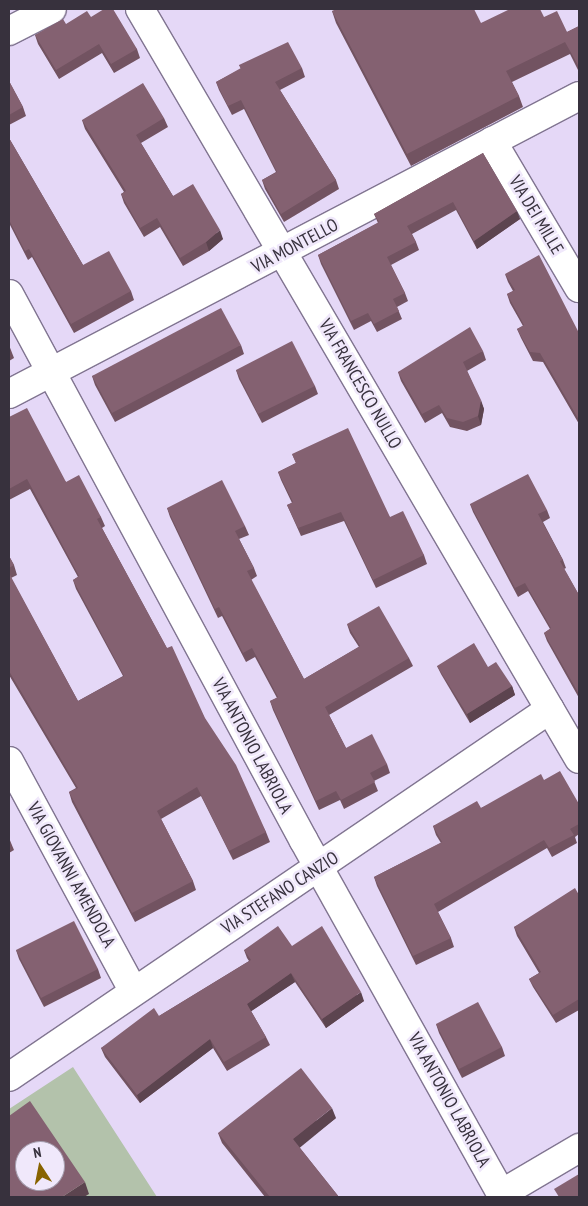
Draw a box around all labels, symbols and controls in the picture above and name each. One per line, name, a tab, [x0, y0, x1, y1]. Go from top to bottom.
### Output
street label: VIA DEI MILLE	[504, 172, 568, 258]
street label: VIA MONTELLO	[248, 214, 342, 278]
street label: VIA FRANCESCO NULLO	[314, 315, 406, 453]
street label: VIA ANTONIO LABRIOLA	[207, 674, 297, 818]
street label: VIA GIOVANNI AMENDOLA	[22, 798, 120, 952]
street label: VIA STEFANO CANZIO	[217, 847, 343, 939]
street label: VIA ANTONIO LABRIOLA	[403, 1029, 495, 1171]
north arrow	[15, 1141, 65, 1191]
text: N	[32, 1143, 43, 1162]

